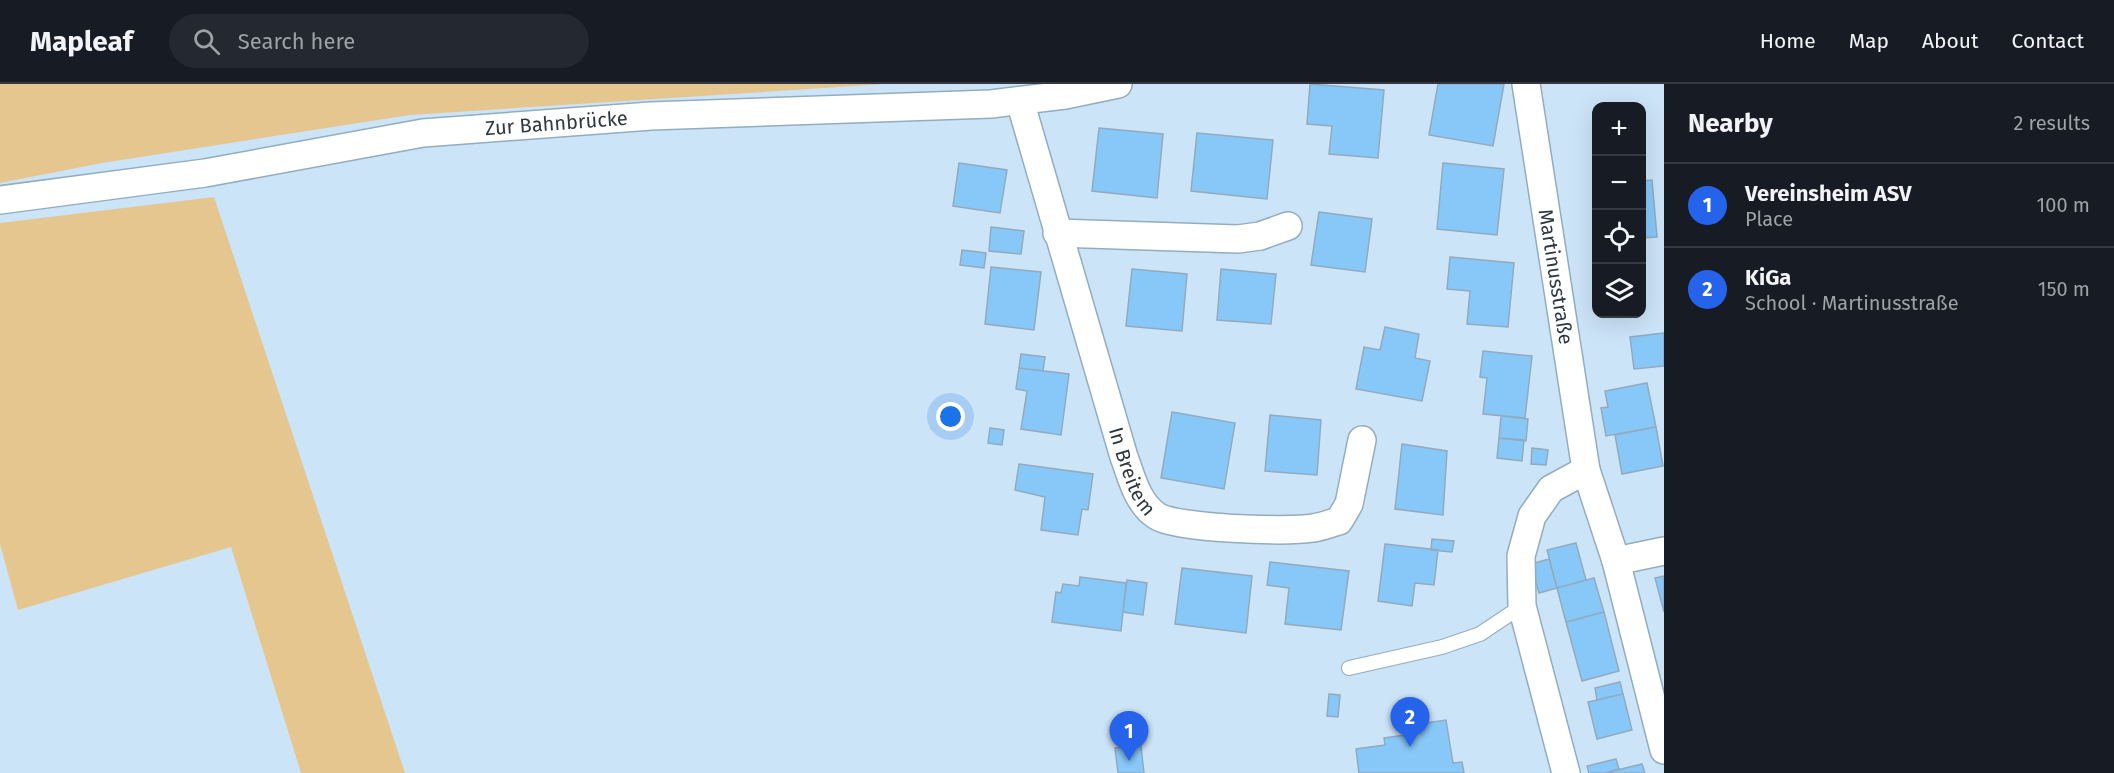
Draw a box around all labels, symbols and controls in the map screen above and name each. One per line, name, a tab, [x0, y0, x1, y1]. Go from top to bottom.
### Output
search box	[169, 14, 589, 68]
text: Mapleaf	[30, 25, 133, 58]
icon: search	[190, 25, 223, 58]
text: Search here	[238, 28, 355, 55]
text: Home	[1760, 28, 1816, 54]
text: Map	[1849, 28, 1889, 54]
text: About	[1922, 28, 1979, 54]
text: Contact	[2012, 28, 2084, 54]
map controls	[1592, 102, 1646, 318]
button: +	[1592, 102, 1646, 156]
street label: Zur Bahnbrücke	[484, 106, 628, 140]
text: Nearby	[1688, 108, 1773, 139]
text: 2 results	[2013, 111, 2090, 135]
button: −	[1592, 156, 1646, 210]
text: Vereinsheim ASV	[1745, 180, 1911, 207]
text: 1	[1703, 193, 1712, 217]
text: 100 m	[2037, 193, 2090, 217]
street label: Martinusstraße	[1534, 207, 1578, 346]
text: Place	[1745, 207, 1793, 231]
button: locate	[1592, 210, 1646, 264]
button: layers	[1592, 264, 1646, 318]
text: KiGa	[1745, 264, 1791, 291]
text: 2	[1702, 277, 1713, 301]
text: 150 m	[2038, 277, 2090, 301]
text: School · Martinusstraße	[1745, 291, 1959, 315]
your location	[936, 402, 965, 431]
street label: In Breitem	[1104, 424, 1161, 521]
pin: 2	[1390, 698, 1430, 747]
pin: 1	[1110, 712, 1148, 761]

